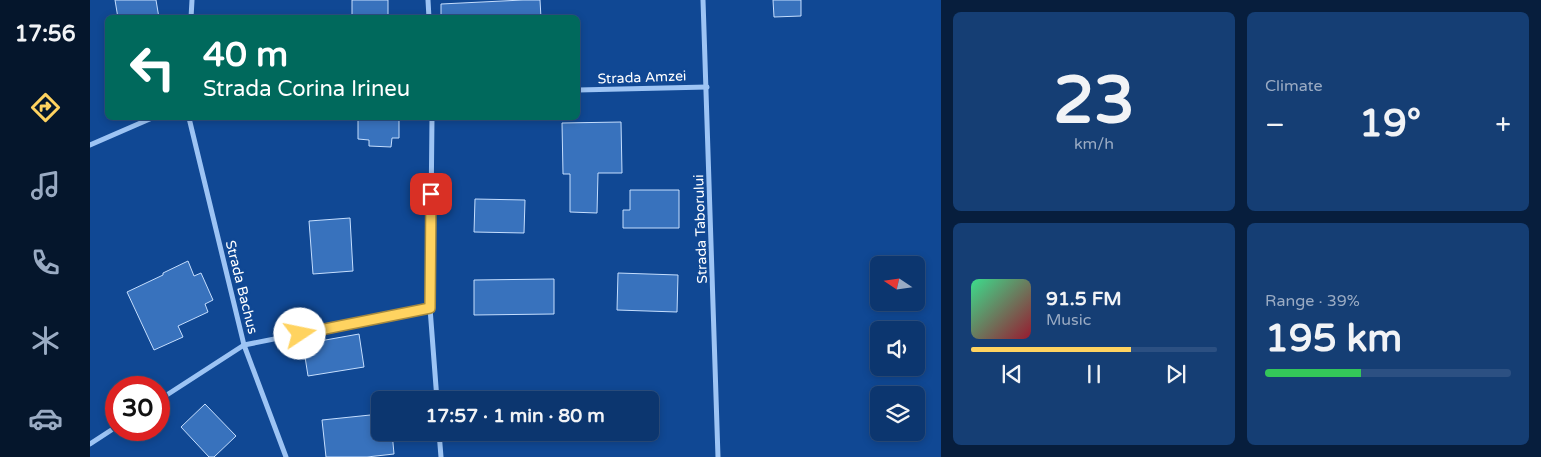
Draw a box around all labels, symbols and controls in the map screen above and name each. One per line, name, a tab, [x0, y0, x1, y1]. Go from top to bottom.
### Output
text: 17:56	[15, 21, 75, 47]
text: 40 m	[203, 34, 288, 76]
icon: left	[120, 35, 185, 100]
text: 23	[1053, 62, 1135, 141]
street label: Strada Amzei	[597, 67, 687, 88]
text: Strada Corina Irineu	[203, 76, 410, 102]
text: Climate	[1265, 76, 1323, 96]
icon: directions	[28, 90, 63, 125]
text: 19°	[1359, 101, 1421, 147]
text: −	[1265, 108, 1285, 142]
text: +	[1495, 108, 1511, 142]
text: km/h	[1074, 134, 1114, 154]
icon: music	[28, 168, 63, 203]
pin	[410, 173, 452, 215]
street label: Strada Taborului	[690, 174, 711, 284]
icon: arrive	[417, 180, 445, 208]
street label: Strada Bachus	[222, 238, 261, 336]
icon: phone	[28, 245, 63, 280]
north arrow	[870, 256, 925, 311]
map controls	[870, 256, 925, 441]
text: 91.5 FM	[1046, 288, 1122, 310]
text: Range · 39%	[1265, 291, 1360, 311]
position arrow	[273, 307, 325, 359]
text: Music	[1046, 310, 1091, 330]
text: 195 km	[1265, 316, 1402, 362]
button: sound	[870, 321, 925, 376]
icon: climate	[28, 323, 63, 358]
icon: previous	[998, 360, 1026, 388]
icon: pause	[1080, 360, 1108, 388]
icon: next	[1162, 360, 1190, 388]
speed limit sign: 30	[105, 376, 170, 441]
button: layers	[870, 386, 925, 441]
icon: car	[28, 401, 63, 436]
text: 17:57 · 1 min · 80 m	[425, 405, 605, 427]

